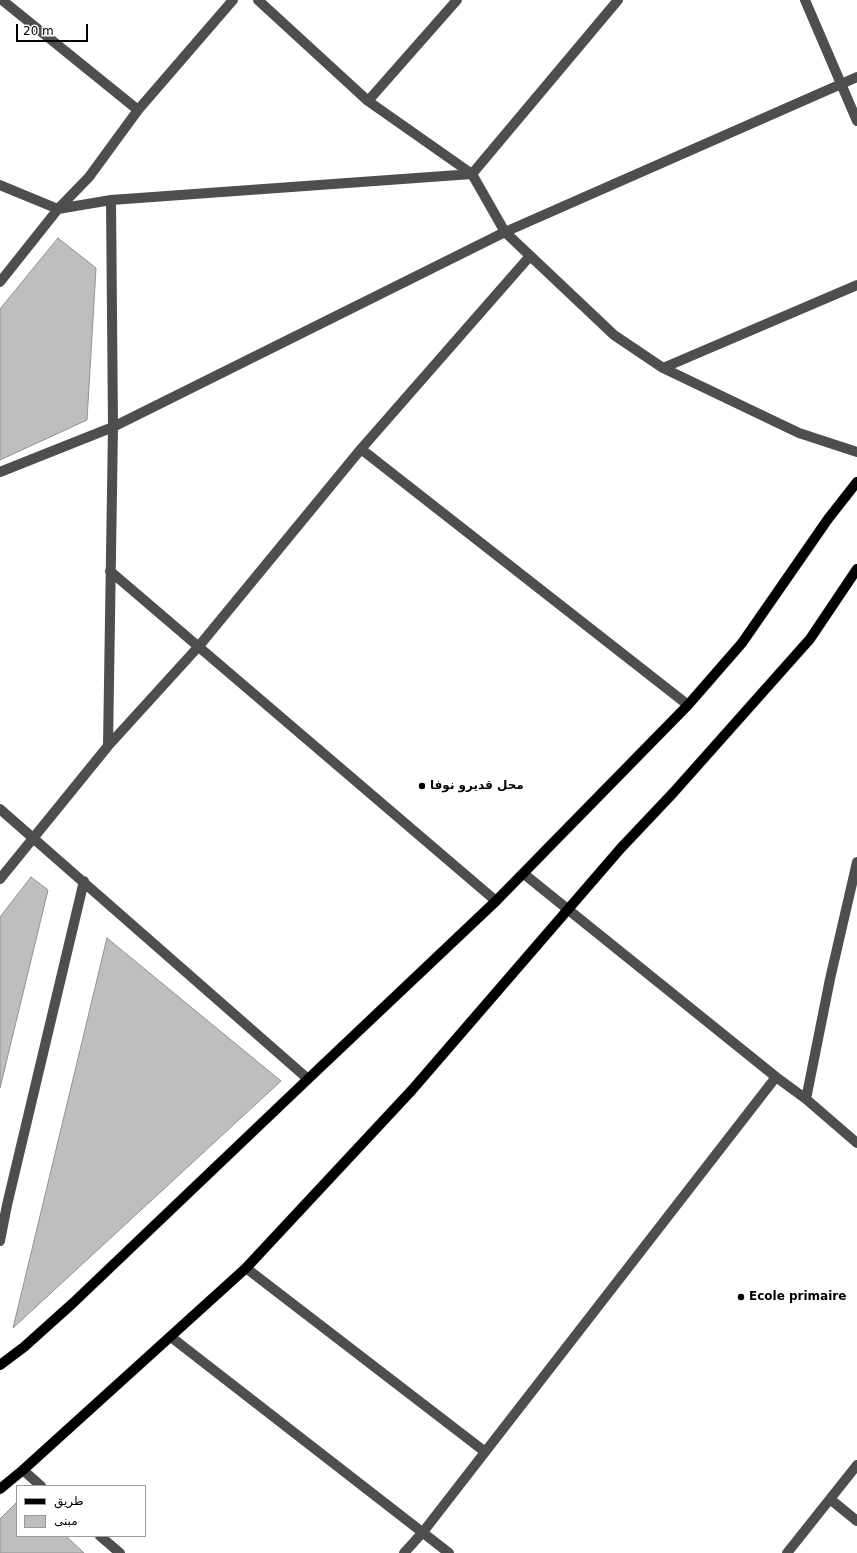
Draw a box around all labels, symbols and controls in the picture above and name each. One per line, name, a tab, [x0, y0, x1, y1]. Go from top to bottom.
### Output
scale bar	[18, 16, 90, 42]
text: 20 m	[23, 24, 54, 38]
place label: محل قديرو نوفا	[430, 779, 524, 793]
marker: محل قديرو نوفا	[417, 781, 427, 791]
place label: Ecole primaire	[749, 1290, 846, 1304]
marker: Ecole primaire	[736, 1292, 746, 1302]
legend	[16, 1485, 146, 1537]
text: طريق	[54, 1494, 84, 1508]
text: مبنى	[54, 1514, 78, 1528]

